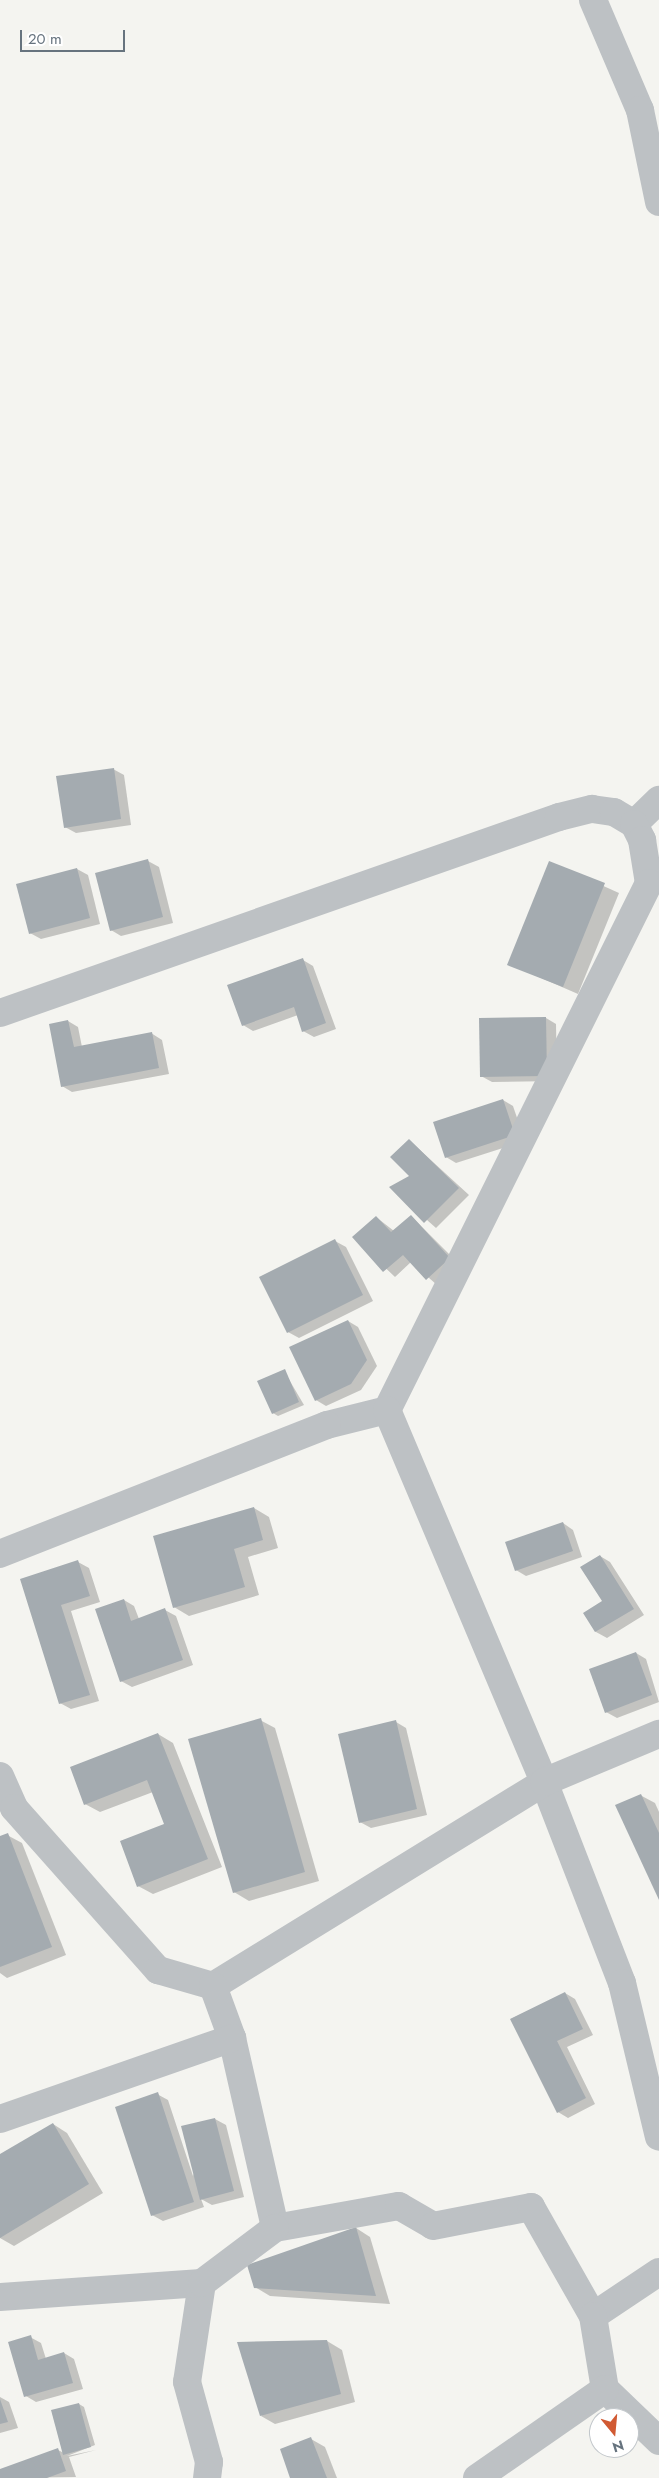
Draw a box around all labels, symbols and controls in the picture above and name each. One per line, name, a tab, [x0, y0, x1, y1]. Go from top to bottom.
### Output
scale bar	[22, 20, 128, 52]
text: 20 m	[28, 28, 62, 50]
north arrow	[589, 2408, 639, 2458]
text: N	[610, 2435, 626, 2458]

